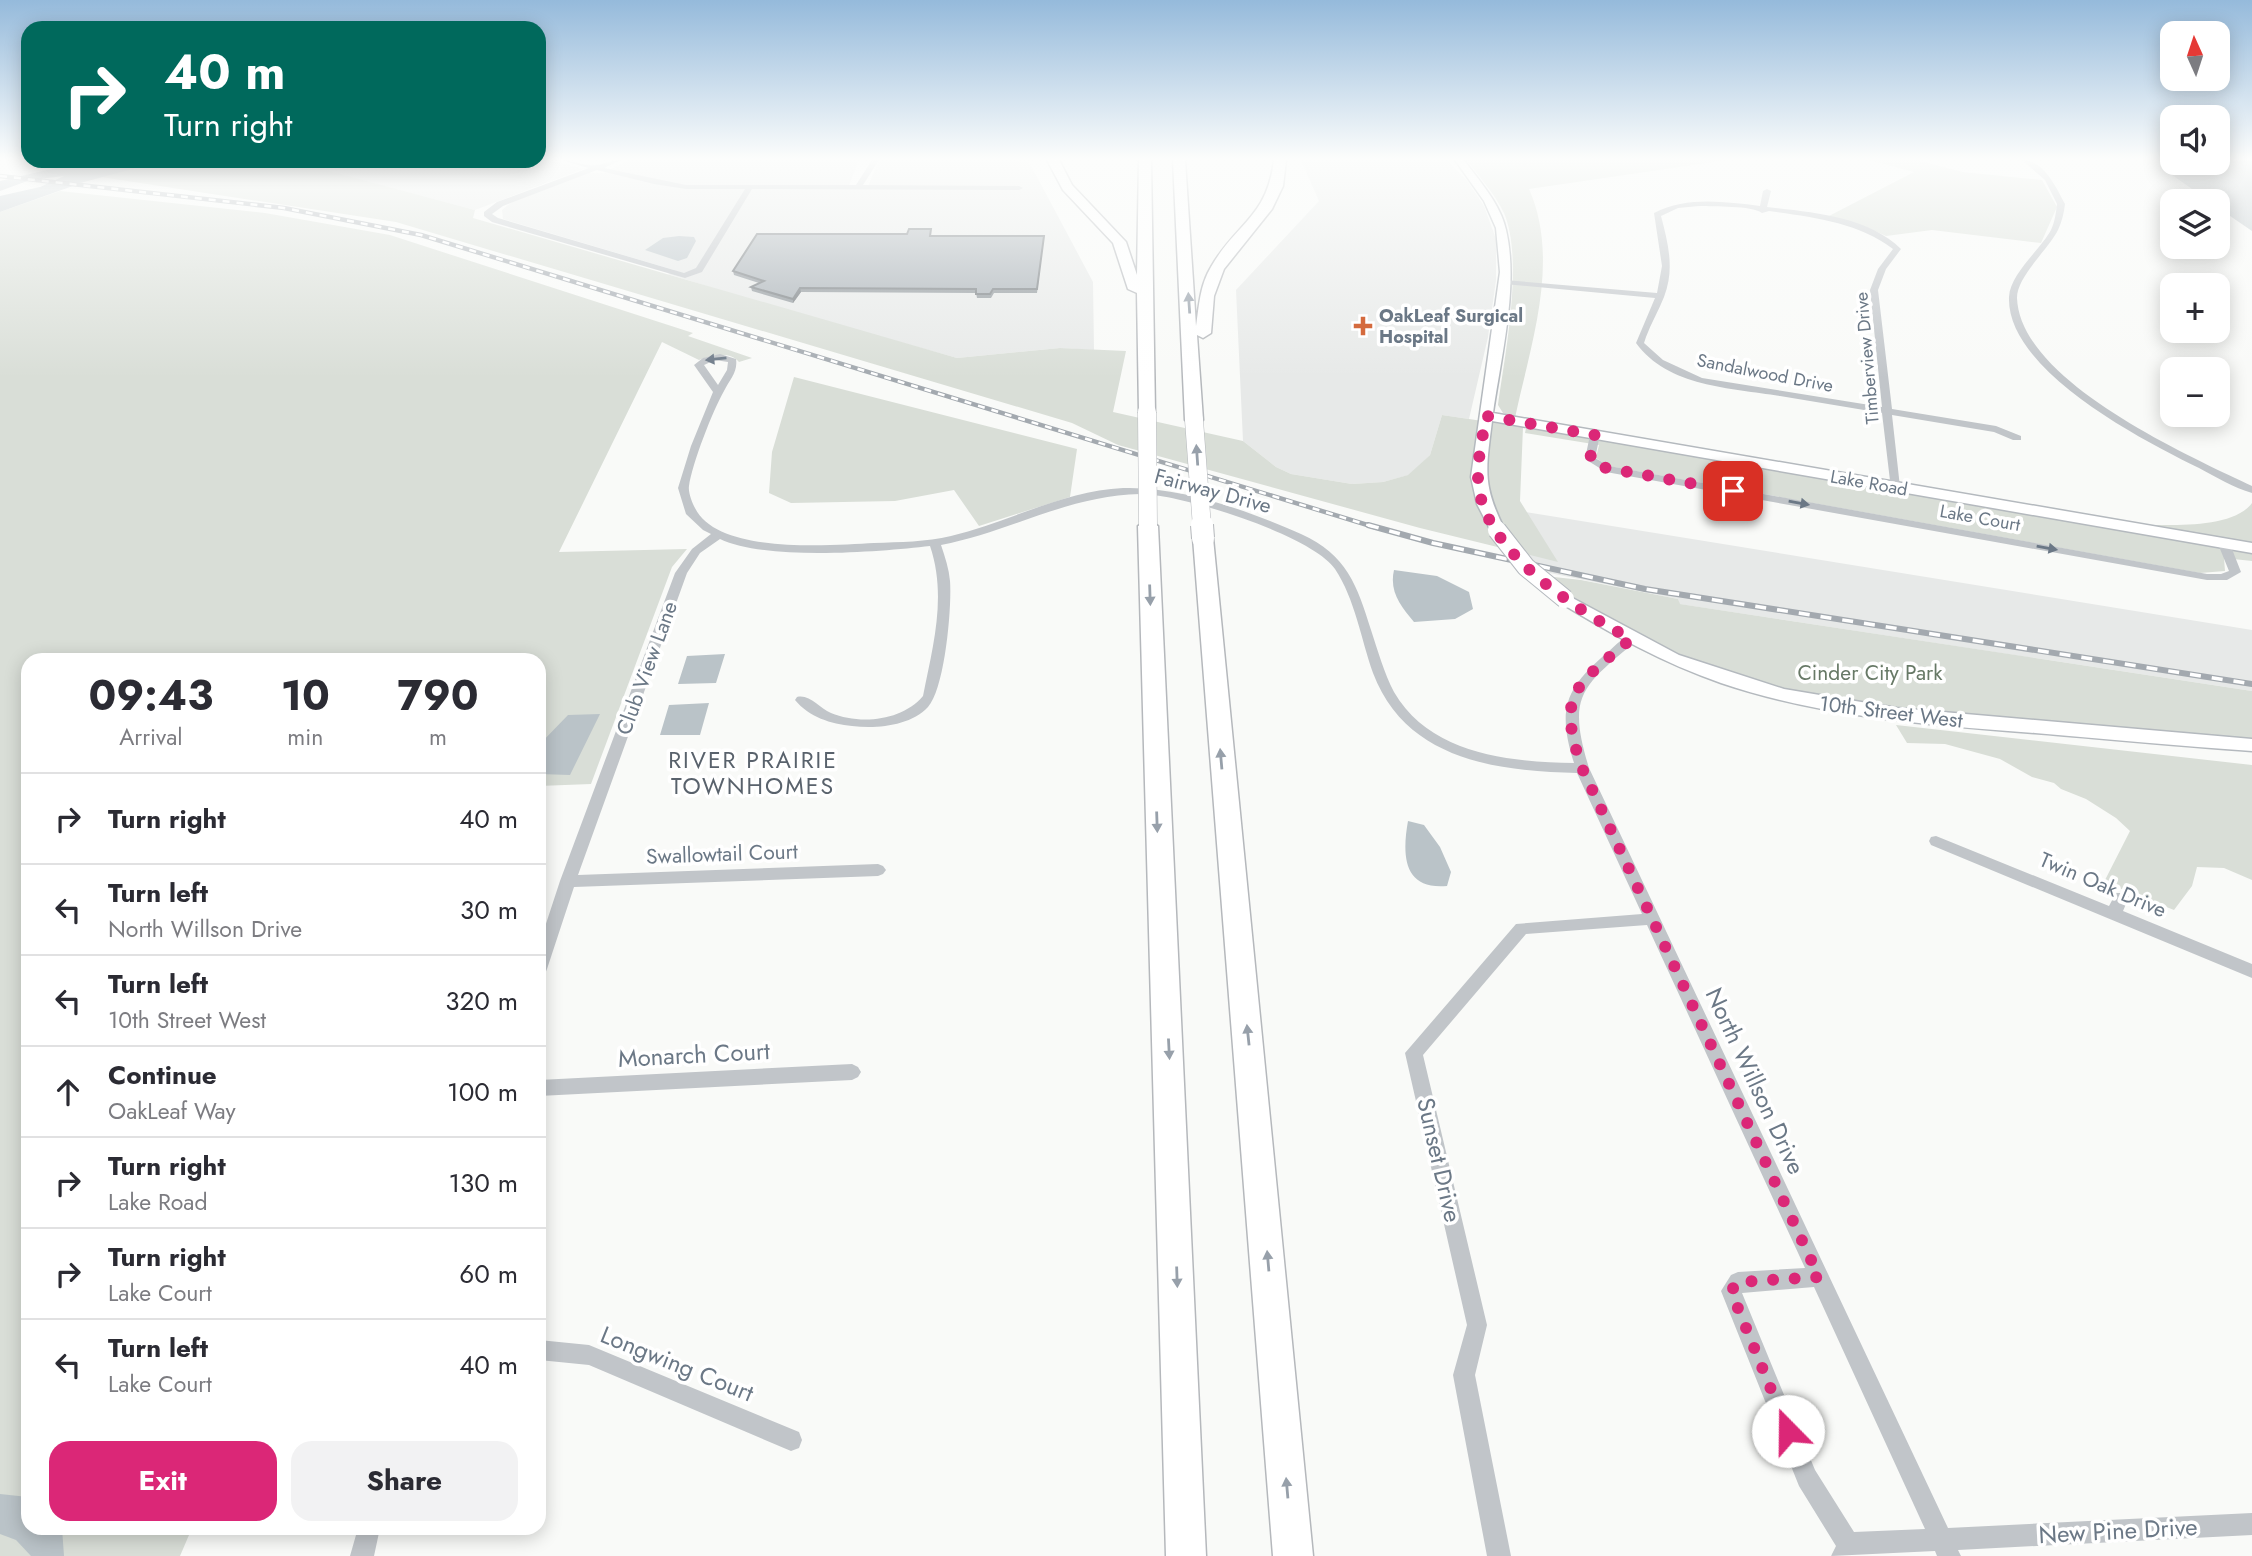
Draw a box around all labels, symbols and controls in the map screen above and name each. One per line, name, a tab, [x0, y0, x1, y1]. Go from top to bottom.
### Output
north arrow	[2160, 21, 2230, 91]
map controls	[2160, 21, 2230, 427]
text: 40 m	[164, 37, 286, 107]
icon: right	[49, 49, 140, 140]
text: Turn right	[164, 102, 293, 148]
button: sound	[2160, 105, 2230, 175]
button: layers	[2160, 189, 2230, 259]
button: +	[2160, 273, 2230, 343]
street label: Timberview Drive	[1848, 291, 1886, 425]
one-way arrow	[1184, 292, 1195, 314]
place label: OakLeaf Surgical Hospital	[1379, 303, 1523, 350]
marker: OakLeaf Surgical Hospital	[1353, 316, 1373, 336]
street label: Sandalwood Drive	[1695, 347, 1835, 399]
one-way arrow	[705, 354, 727, 365]
button: −	[2160, 357, 2230, 427]
one-way arrow	[1191, 443, 1202, 465]
street label: Fairway Drive	[1151, 461, 1275, 521]
pin	[1703, 461, 1763, 521]
street label: Lake Road	[1828, 463, 1910, 503]
icon: arrive	[1714, 472, 1752, 510]
one-way arrow	[1788, 498, 1810, 509]
street label: Lake Court	[1938, 498, 2023, 538]
one-way arrow	[2036, 543, 2058, 554]
one-way arrow	[1144, 584, 1155, 606]
street label: Club View Lane	[609, 597, 685, 739]
park label: Cinder City Park	[1797, 658, 1943, 688]
text: 09:43	[88, 665, 213, 726]
text: 10	[281, 665, 330, 726]
text: 790	[397, 665, 479, 726]
street label: 10th Street West	[1818, 688, 1964, 736]
text: Arrival	[119, 720, 183, 754]
text: min	[287, 720, 323, 754]
text: m	[429, 720, 447, 754]
district label: RIVER PRAIRIE TOWNHOMES	[668, 743, 838, 803]
one-way arrow	[1215, 748, 1226, 770]
icon: right	[49, 800, 87, 838]
text: Turn right	[108, 800, 226, 838]
text: 40 m	[459, 800, 518, 838]
one-way arrow	[1151, 811, 1162, 833]
street label: Swallowtail Court	[646, 836, 798, 872]
street label: Twin Oak Drive	[2035, 845, 2171, 925]
text: Turn left	[108, 874, 208, 912]
icon: left	[49, 891, 87, 929]
text: 30 m	[460, 891, 518, 929]
text: North Willson Drive	[108, 912, 302, 946]
text: Turn left	[108, 965, 208, 1003]
icon: left	[49, 982, 87, 1020]
text: 320 m	[445, 982, 518, 1020]
street label: North Willson Drive	[1697, 982, 1814, 1180]
text: 10th Street West	[108, 1003, 266, 1037]
one-way arrow	[1242, 1024, 1253, 1046]
street label: Monarch Court	[617, 1033, 771, 1076]
one-way arrow	[1164, 1038, 1175, 1060]
text: Continue	[108, 1056, 217, 1094]
icon: ahead	[49, 1073, 87, 1111]
text: 100 m	[447, 1073, 518, 1111]
text: OakLeaf Way	[108, 1094, 236, 1128]
street label: Sunset Drive	[1408, 1094, 1471, 1226]
text: Turn right	[108, 1147, 226, 1185]
icon: right	[49, 1164, 87, 1202]
text: 130 m	[448, 1164, 518, 1202]
text: Lake Road	[108, 1185, 208, 1219]
text: Turn right	[108, 1238, 226, 1276]
one-way arrow	[1262, 1250, 1273, 1272]
icon: right	[49, 1255, 87, 1293]
text: 60 m	[459, 1255, 518, 1293]
one-way arrow	[1172, 1266, 1183, 1288]
text: Lake Court	[108, 1276, 212, 1310]
street label: Longwing Court	[595, 1317, 759, 1410]
text: Turn left	[108, 1329, 208, 1367]
icon: left	[49, 1346, 87, 1384]
text: 40 m	[459, 1346, 518, 1384]
text: Lake Court	[108, 1367, 212, 1401]
position arrow	[1751, 1394, 1825, 1468]
button: Exit	[49, 1441, 277, 1521]
button: Share	[291, 1441, 518, 1521]
one-way arrow	[1281, 1477, 1292, 1499]
street label: New Pine Drive	[2038, 1509, 2198, 1552]

